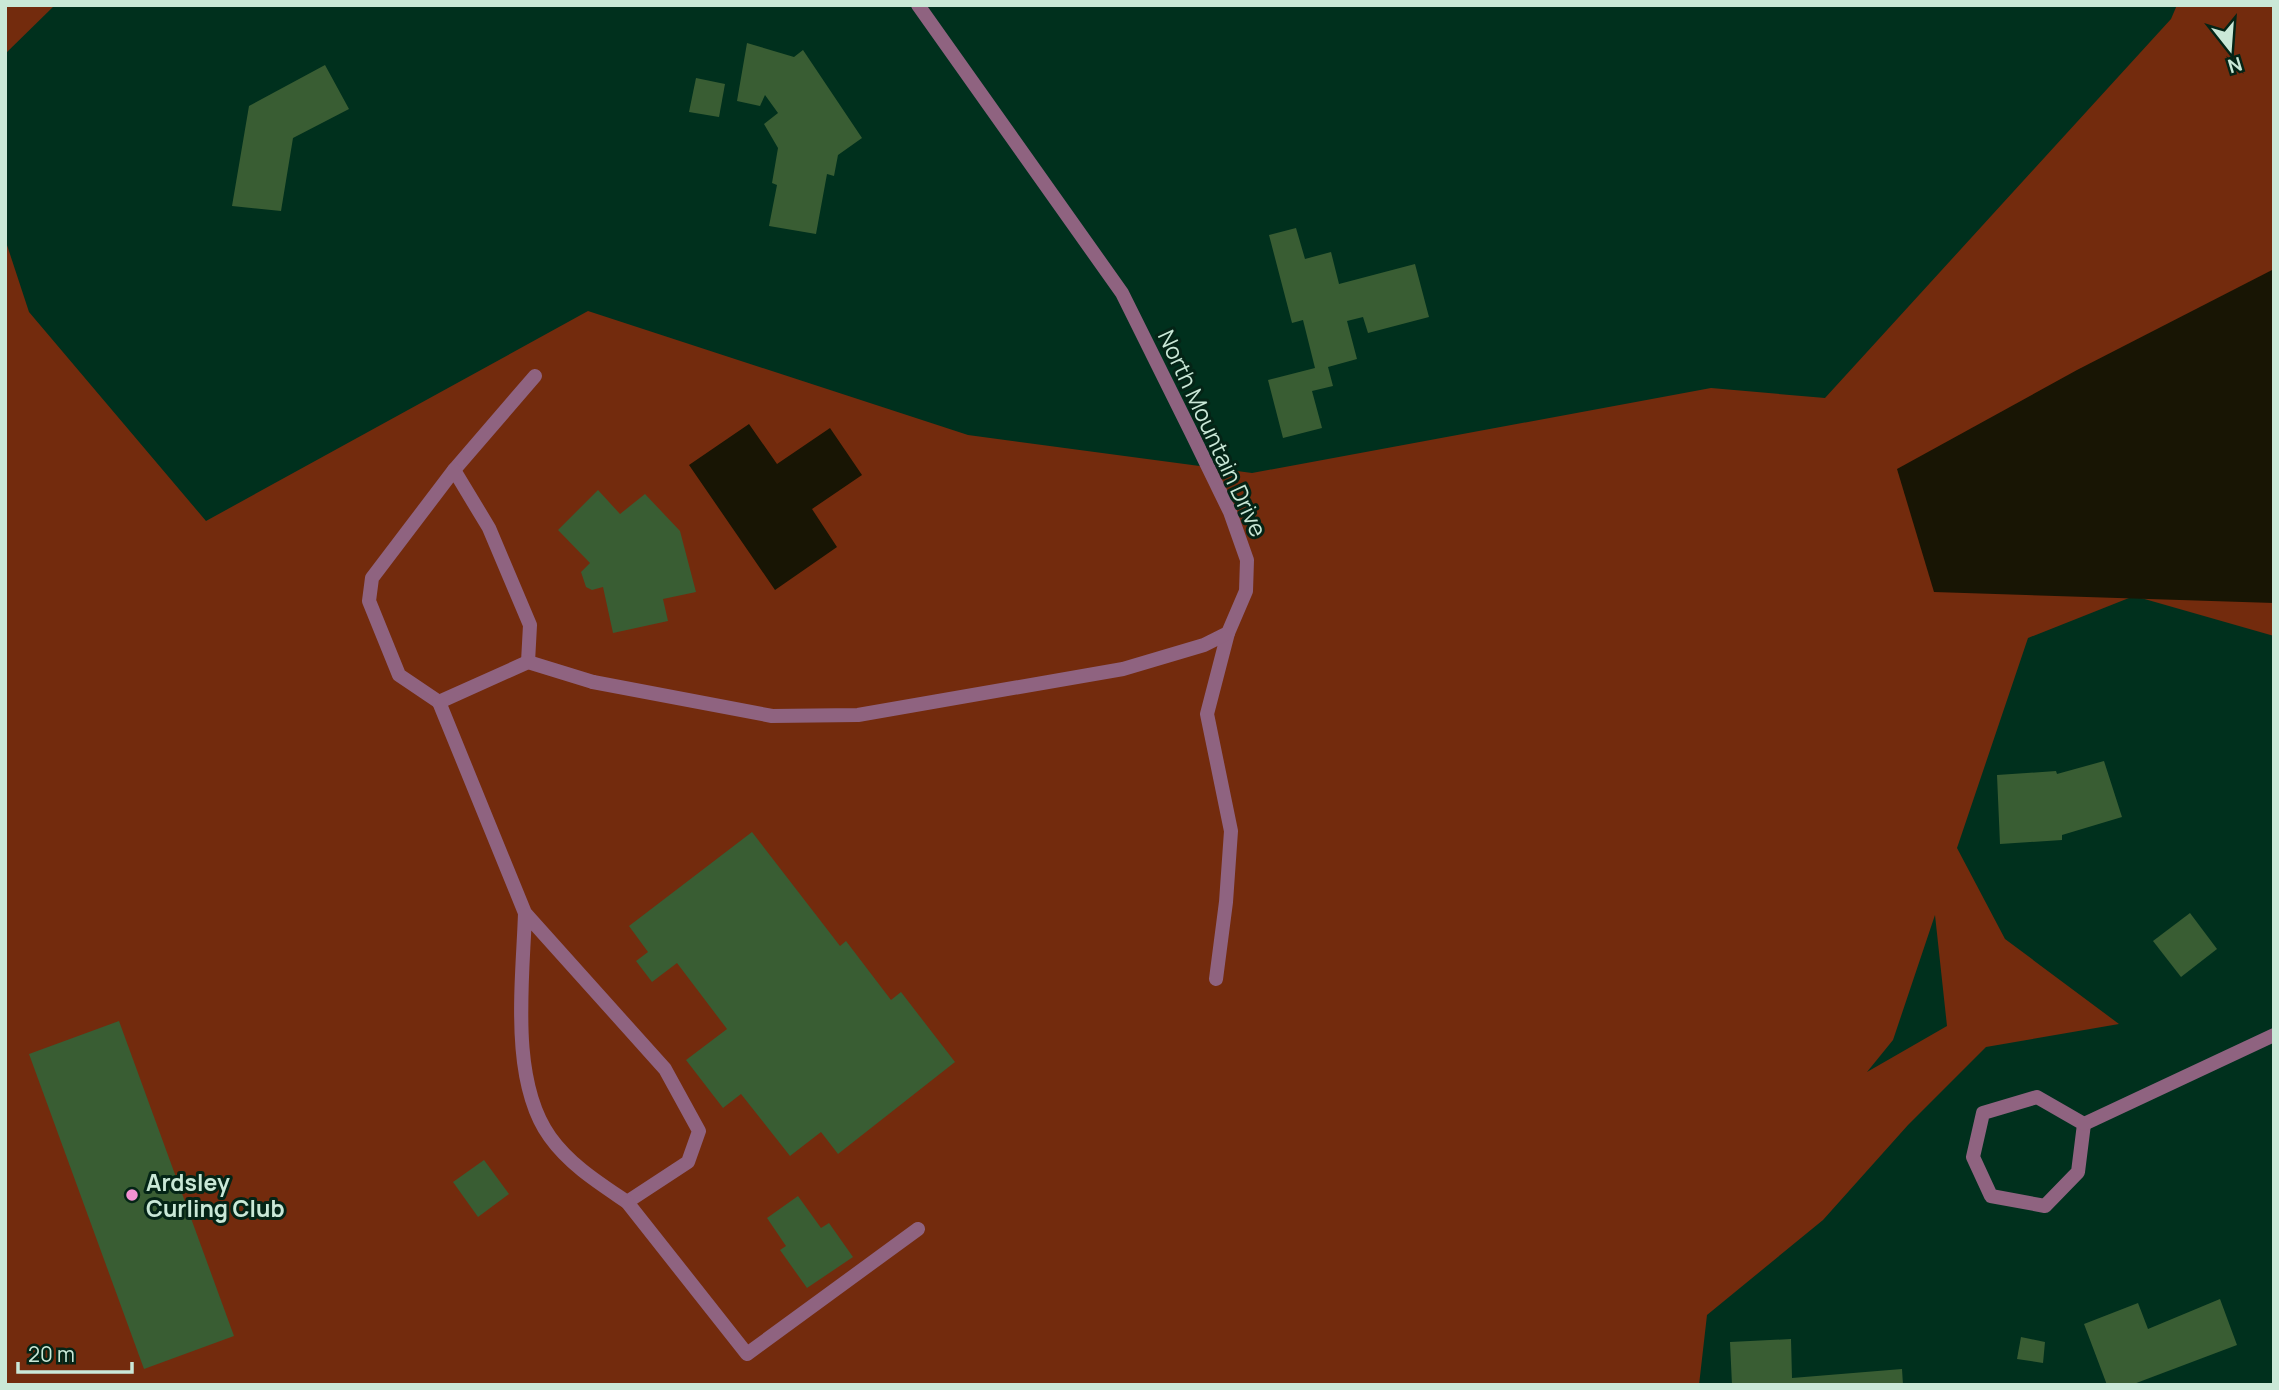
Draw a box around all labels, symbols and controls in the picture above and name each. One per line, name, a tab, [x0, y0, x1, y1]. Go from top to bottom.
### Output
north arrow	[2195, 14, 2265, 84]
text: N	[2225, 51, 2245, 80]
street label: North Mountain Drive	[1151, 324, 1275, 542]
place label: Ardsley Curling Club	[146, 1166, 285, 1224]
marker: Ardsley Curling Club	[124, 1187, 140, 1203]
scale bar	[18, 1330, 131, 1374]
text: 20 m	[28, 1340, 75, 1368]

